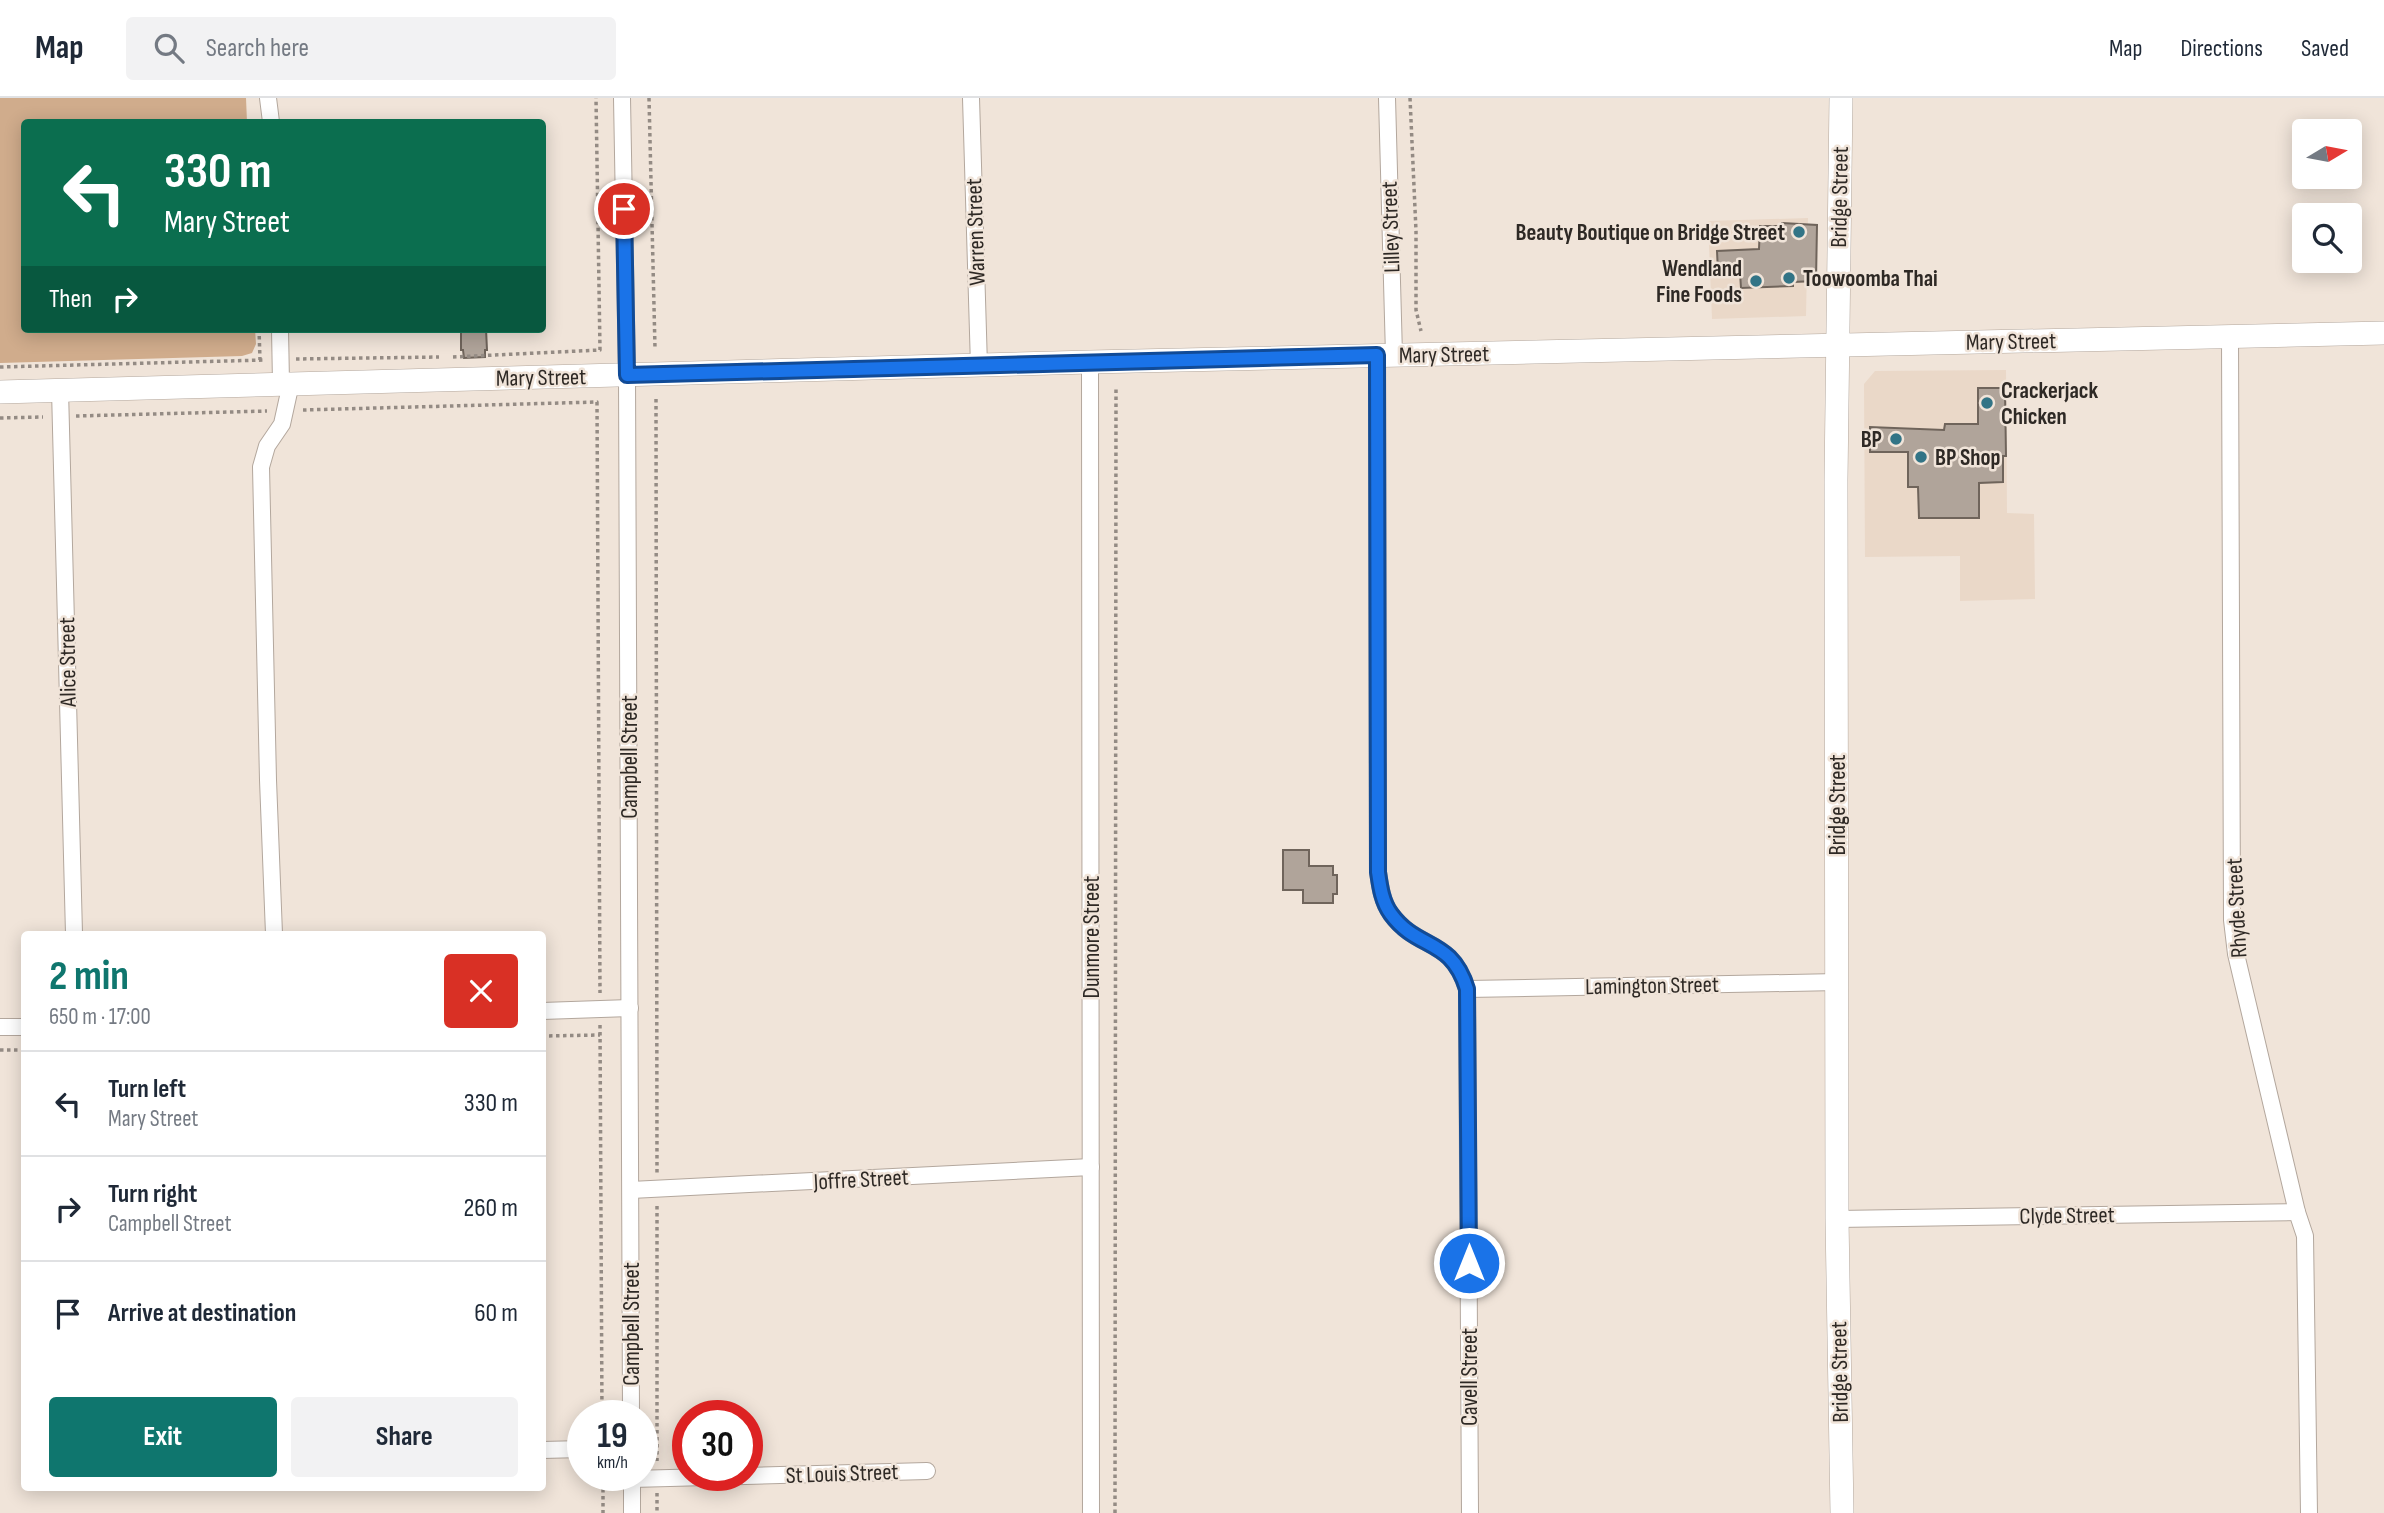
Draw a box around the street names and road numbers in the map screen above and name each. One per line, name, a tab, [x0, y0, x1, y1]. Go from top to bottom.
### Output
street label: Bridge Street	[1825, 146, 1855, 248]
street label: Warren Street	[960, 178, 992, 286]
street label: Lilley Street	[1375, 181, 1407, 273]
street label: Mary Street	[1966, 327, 2056, 357]
street label: Mary Street	[1399, 340, 1489, 370]
street label: Mary Street	[496, 363, 586, 393]
street label: Alice Street	[53, 617, 83, 708]
street label: Campbell Street	[616, 695, 644, 819]
street label: Bridge Street	[1824, 754, 1852, 856]
street label: Rhyde Street	[2220, 857, 2254, 959]
street label: Dunmore Street	[1078, 876, 1106, 998]
street label: Lamington Street	[1585, 971, 1719, 1001]
street label: Joffre Street	[812, 1164, 909, 1197]
street label: Clyde Street	[2019, 1201, 2115, 1231]
street label: Campbell Street	[618, 1262, 646, 1386]
street label: Bridge Street	[1825, 1321, 1855, 1423]
street label: Cavell Street	[1456, 1328, 1484, 1426]
street label: St Louis Street	[785, 1458, 899, 1490]

